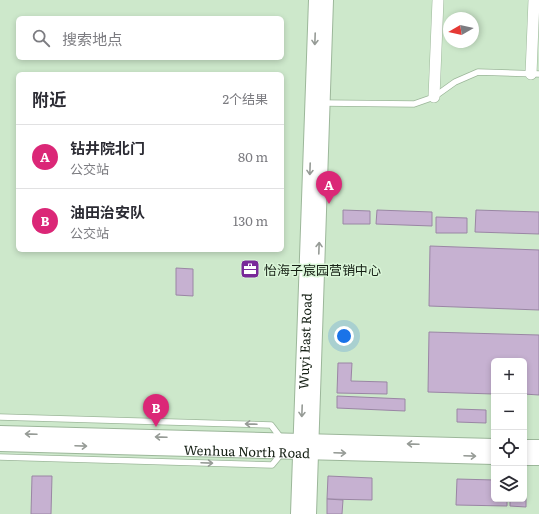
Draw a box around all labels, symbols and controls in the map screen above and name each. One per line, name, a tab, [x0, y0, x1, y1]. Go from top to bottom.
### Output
north arrow	[443, 12, 479, 48]
search box	[16, 16, 284, 60]
icon: search	[30, 27, 52, 49]
text: 搜索地点	[62, 27, 122, 50]
one-way arrow	[311, 32, 318, 45]
text: 附近	[32, 86, 66, 111]
text: 2个结果	[222, 89, 268, 108]
text: 钻井院北门	[70, 136, 145, 159]
text: A	[40, 147, 50, 166]
text: 80 m	[238, 147, 268, 166]
text: 公交站	[70, 159, 109, 178]
one-way arrow	[307, 162, 314, 175]
pin: A	[316, 171, 342, 204]
text: 油田治安队	[70, 200, 145, 223]
text: B	[41, 211, 49, 230]
text: 130 m	[233, 211, 268, 230]
text: 公交站	[70, 223, 109, 242]
one-way arrow	[315, 242, 322, 255]
office icon: 怡海子宸园营销中心	[239, 258, 261, 280]
place label: 怡海子宸园营销中心	[264, 260, 381, 279]
street label: Wuyi East Road	[293, 293, 315, 390]
your location	[334, 326, 354, 346]
map controls	[491, 358, 527, 502]
button: +	[491, 358, 527, 394]
pin: B	[143, 394, 169, 427]
button: −	[491, 394, 527, 430]
one-way arrow	[298, 404, 306, 417]
one-way arrow	[245, 420, 258, 428]
one-way arrow	[25, 430, 38, 437]
button: locate	[491, 430, 527, 466]
one-way arrow	[155, 433, 168, 441]
street label: Wenhua North Road	[184, 439, 310, 462]
one-way arrow	[407, 440, 420, 447]
one-way arrow	[74, 442, 87, 450]
one-way arrow	[333, 449, 346, 457]
one-way arrow	[463, 452, 476, 460]
one-way arrow	[200, 459, 213, 467]
button: layers	[491, 466, 527, 502]

